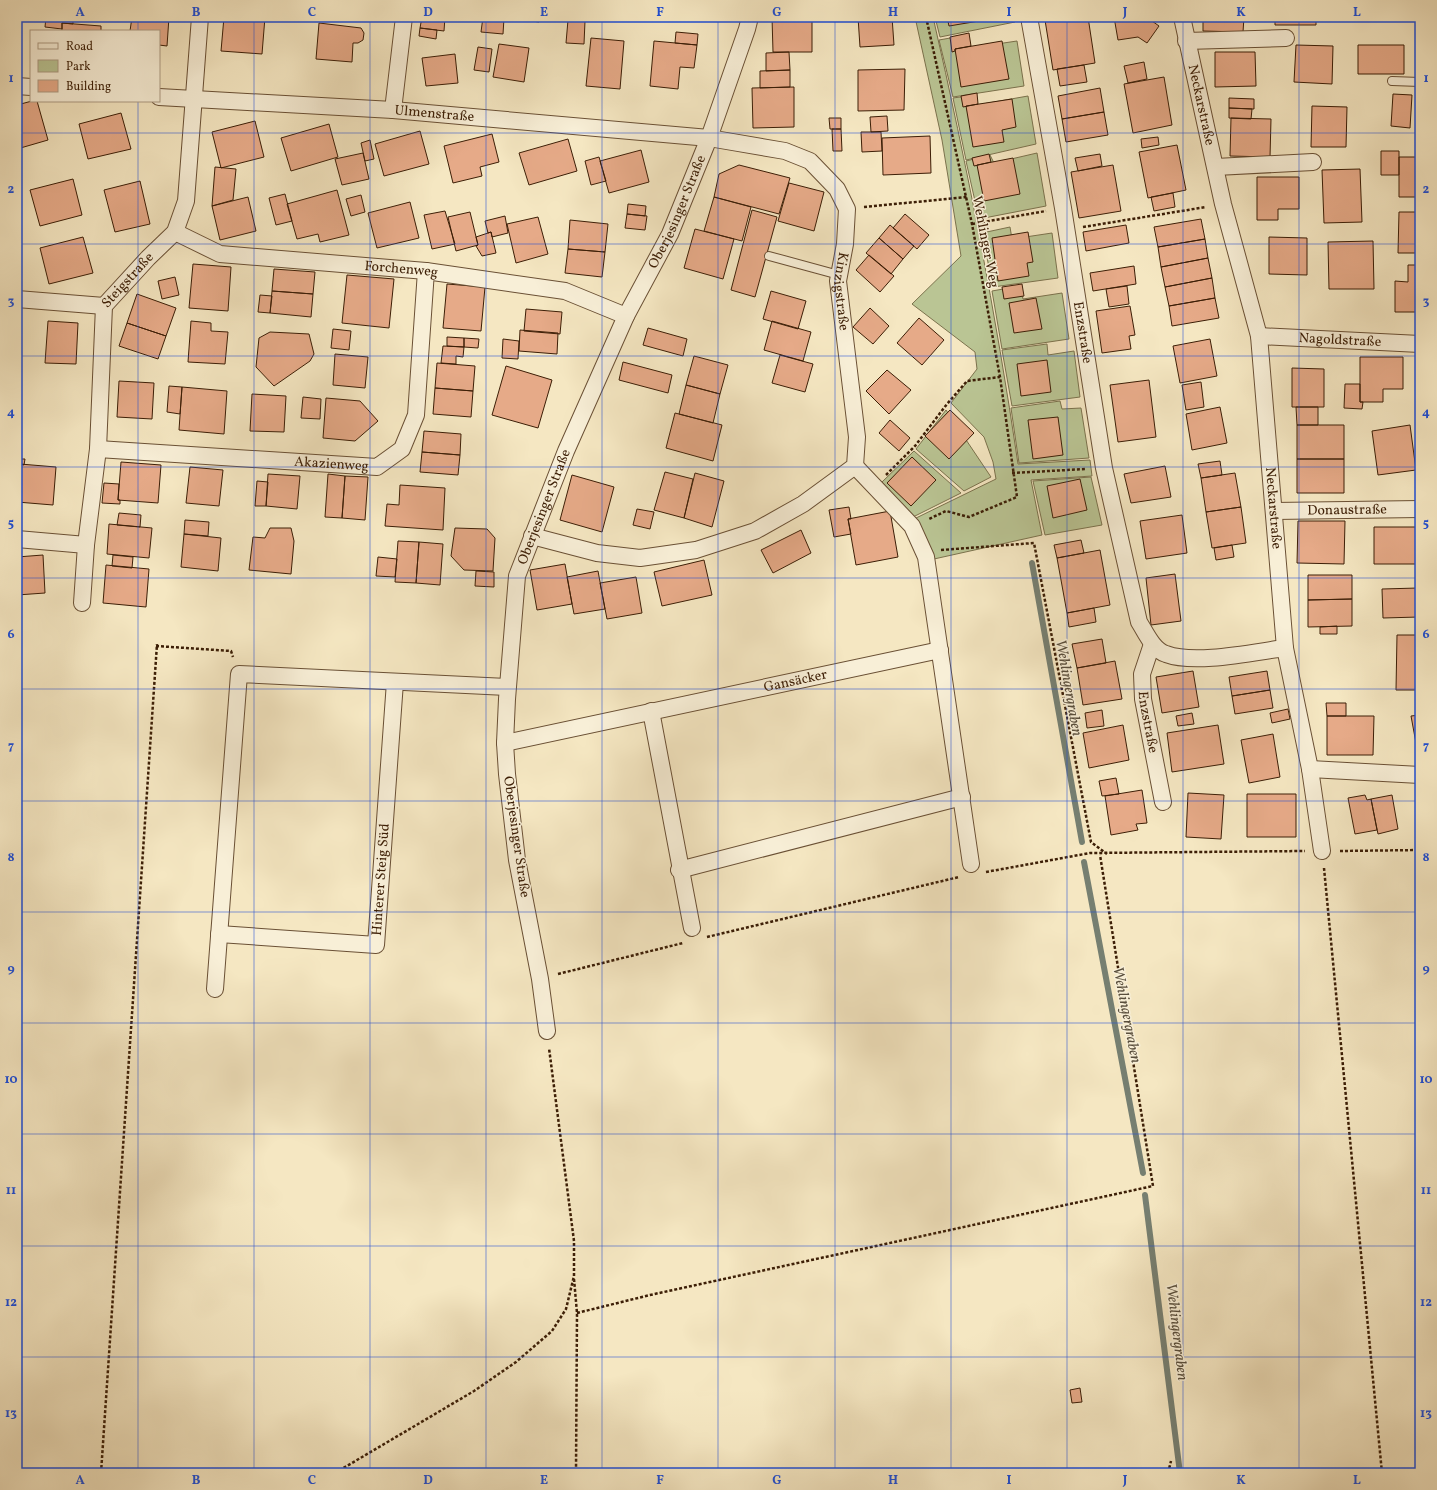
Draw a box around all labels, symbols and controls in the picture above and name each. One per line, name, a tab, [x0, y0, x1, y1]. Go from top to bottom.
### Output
text: A	[75, 4, 85, 22]
text: B	[192, 4, 201, 22]
text: C	[308, 4, 316, 22]
text: D	[423, 4, 433, 22]
text: E	[540, 4, 548, 22]
text: F	[656, 4, 664, 22]
text: G	[772, 4, 782, 22]
text: H	[888, 4, 898, 22]
text: I	[1007, 4, 1012, 22]
text: J	[1122, 4, 1128, 22]
text: K	[1236, 4, 1246, 22]
text: L	[1353, 4, 1361, 22]
legend	[30, 30, 160, 102]
text: Road	[66, 39, 93, 55]
text: Park	[66, 59, 91, 75]
street label: Neckarstraße	[1183, 63, 1219, 147]
text: 1	[8, 70, 14, 88]
text: 1	[1423, 70, 1429, 88]
text: Building	[66, 79, 111, 95]
street label: Ulmenstraße	[394, 101, 475, 127]
street label: Oberjesinger Straße	[644, 152, 711, 272]
text: 2	[8, 181, 15, 199]
text: 2	[1423, 181, 1430, 199]
street label: Wehlinger Weg	[967, 194, 1003, 290]
street label: Steigstraße	[97, 248, 158, 312]
street label: Kinzigstraße	[829, 251, 854, 332]
street label: Forchenweg	[364, 256, 439, 282]
text: 3	[8, 293, 15, 311]
text: 3	[1423, 293, 1430, 311]
street label: Enzstraße	[1068, 300, 1097, 365]
street label: Nagoldstraße	[1298, 328, 1382, 352]
text: 4	[7, 404, 15, 422]
text: 4	[1422, 404, 1430, 422]
street label: Oberjesinger Straße	[513, 446, 575, 567]
street label: Akazienweg	[294, 452, 369, 476]
street label: Neckarstraße	[1260, 466, 1286, 550]
street label: Donaustraße	[1307, 500, 1387, 520]
text: 5	[8, 515, 14, 533]
text: 5	[1423, 515, 1429, 533]
text: 6	[7, 626, 15, 644]
text: 6	[1422, 626, 1430, 644]
water label: Wehlingergraben	[1049, 638, 1087, 738]
street label: Gansäcker	[762, 665, 829, 697]
street label: Enzstraße	[1133, 691, 1163, 755]
text: 7	[8, 738, 14, 756]
text: 7	[1423, 738, 1429, 756]
street label: Oberjesinger Straße	[498, 775, 534, 899]
street label: Hinterer Steig Süd	[367, 823, 394, 936]
text: 8	[7, 849, 15, 867]
text: 8	[1422, 849, 1430, 867]
text: 9	[7, 960, 15, 978]
text: 9	[1422, 960, 1430, 978]
water label: Wehlingergraben	[1106, 965, 1146, 1065]
text: 10	[4, 1071, 18, 1089]
text: 10	[1419, 1071, 1433, 1089]
text: 11	[6, 1182, 16, 1200]
text: 11	[1421, 1182, 1431, 1200]
water label: Wehlingergraben	[1160, 1282, 1192, 1382]
text: 12	[5, 1294, 17, 1312]
text: 12	[1420, 1294, 1432, 1312]
text: 13	[5, 1405, 17, 1423]
text: 13	[1420, 1405, 1432, 1423]
text: A	[75, 1472, 85, 1490]
text: B	[192, 1472, 201, 1490]
text: C	[308, 1472, 316, 1490]
text: D	[423, 1472, 433, 1490]
text: E	[540, 1472, 548, 1490]
text: F	[656, 1472, 664, 1490]
text: G	[772, 1472, 782, 1490]
text: H	[888, 1472, 898, 1490]
text: I	[1007, 1472, 1012, 1490]
text: J	[1122, 1472, 1128, 1490]
text: K	[1236, 1472, 1246, 1490]
text: L	[1353, 1472, 1361, 1490]

